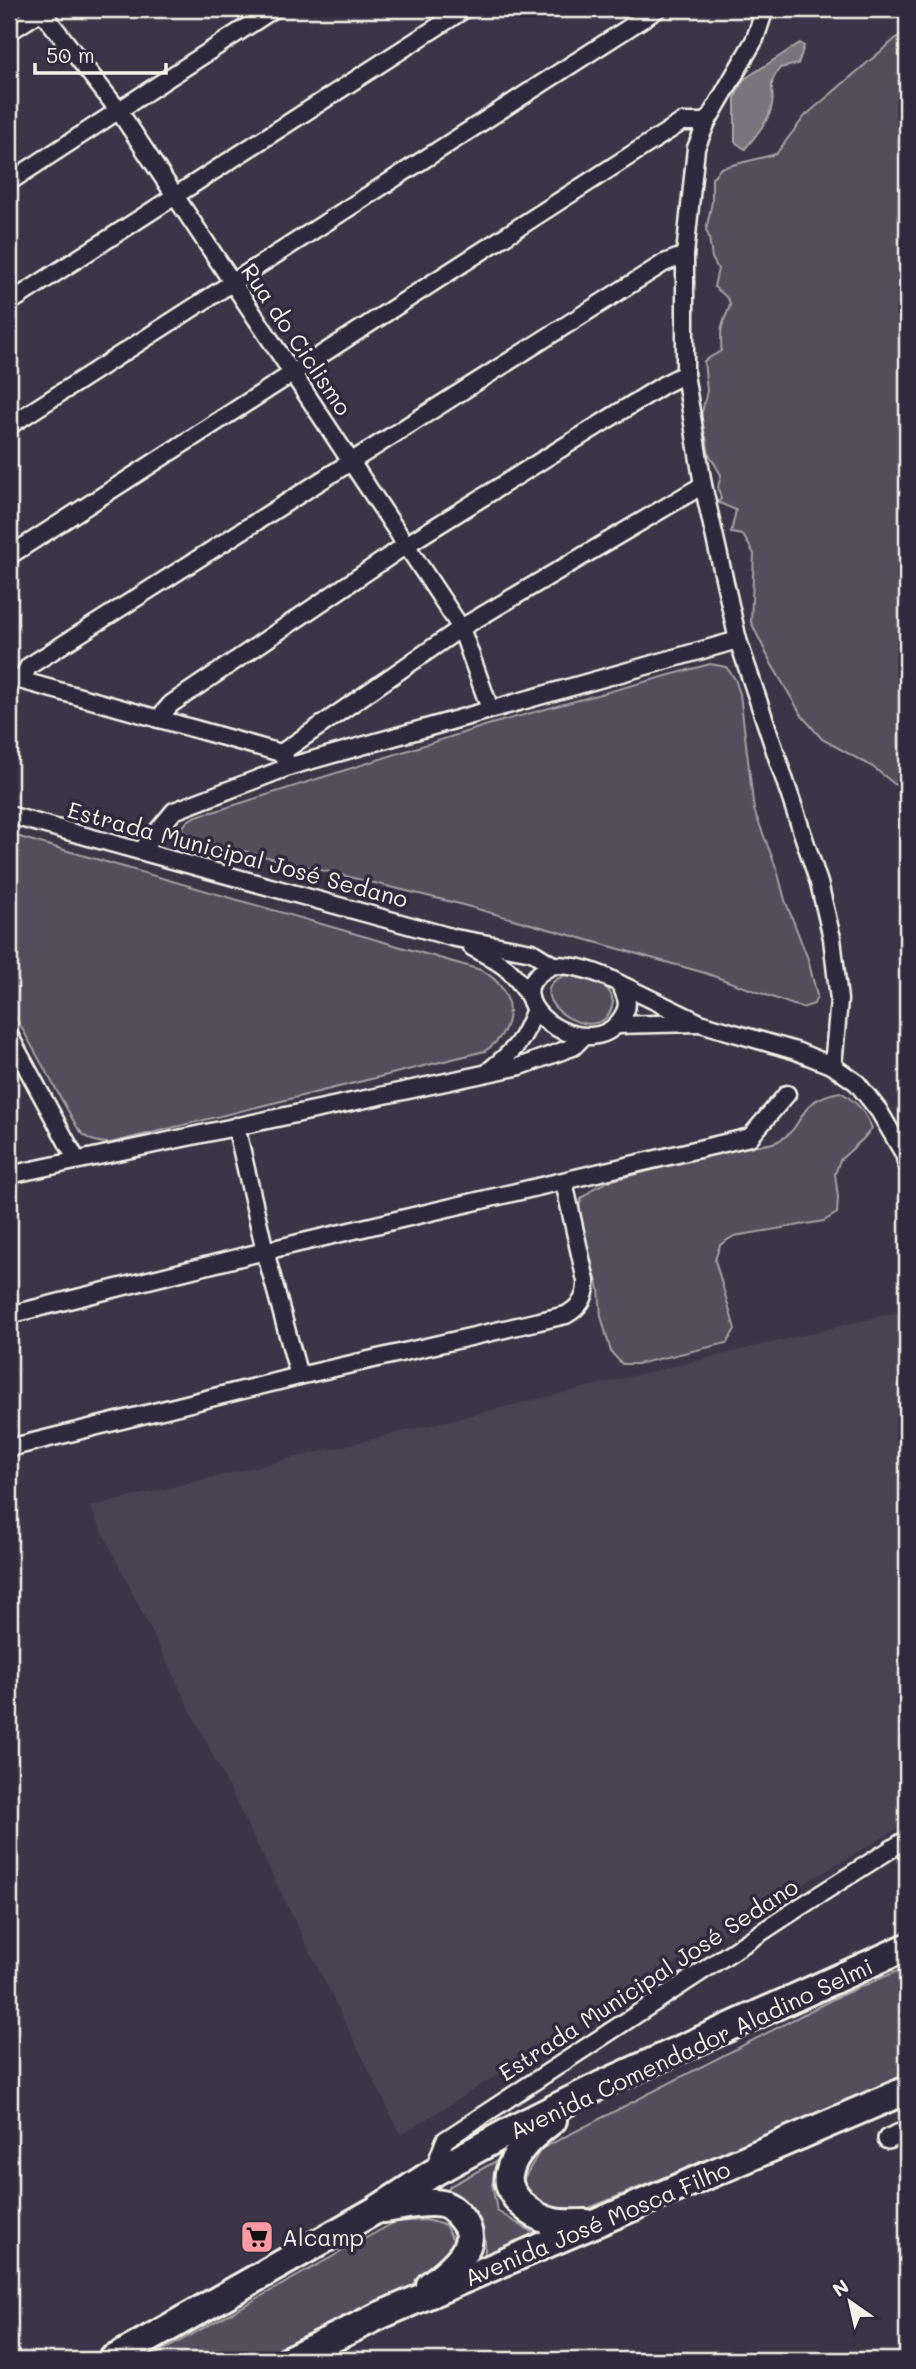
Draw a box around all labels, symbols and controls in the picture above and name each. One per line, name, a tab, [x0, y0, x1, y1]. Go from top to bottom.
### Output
scale bar	[35, 32, 166, 76]
text: 50 m	[46, 41, 95, 68]
street label: Rua do Ciclismo	[235, 257, 359, 421]
street label: Estrada Municipal José Sedano	[65, 794, 411, 914]
street label: Estrada Municipal José Sedano	[493, 1871, 803, 2087]
street label: Avenida Comendador Aladino Selmi	[505, 1950, 877, 2146]
street label: Avenida José Mosca Filho	[460, 2153, 734, 2293]
supermarket icon: Alcamp	[238, 2218, 276, 2256]
place label: Alcamp	[282, 2222, 364, 2252]
north arrow	[814, 2268, 884, 2338]
text: N	[827, 2273, 853, 2302]

